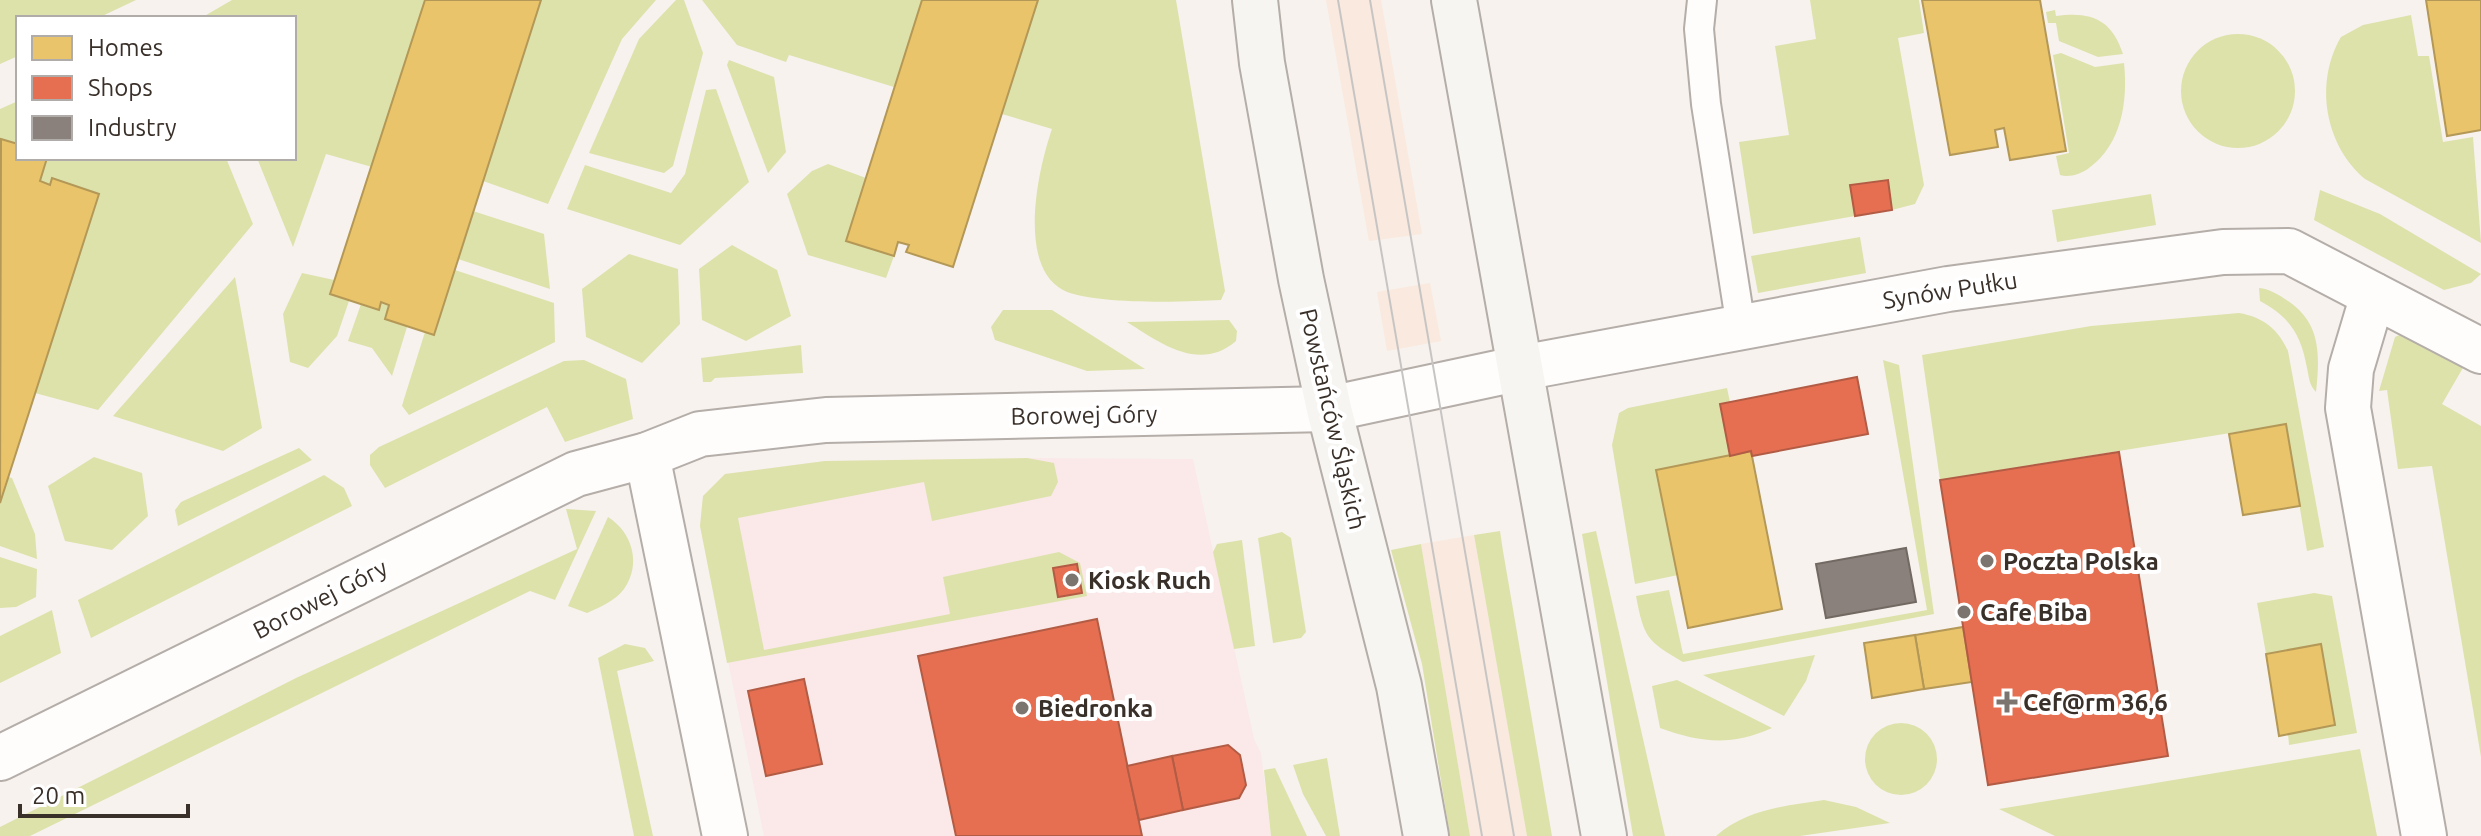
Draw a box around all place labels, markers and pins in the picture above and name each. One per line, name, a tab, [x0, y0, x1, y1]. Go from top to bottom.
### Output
place label: Poczta Polska	[2003, 548, 2159, 575]
marker: Poczta Polska	[1978, 552, 1996, 570]
place label: Kiosk Ruch	[1088, 567, 1211, 594]
marker: Kiosk Ruch	[1063, 571, 1081, 589]
place label: Cafe Biba	[1980, 599, 2088, 626]
marker: Cafe Biba	[1955, 603, 1973, 621]
place label: Cef@rm 36,6	[2023, 689, 2168, 716]
marker: Cef@rm 36,6	[1998, 693, 2016, 711]
place label: Biedronka	[1038, 695, 1153, 722]
marker: Biedronka	[1013, 699, 1031, 717]

